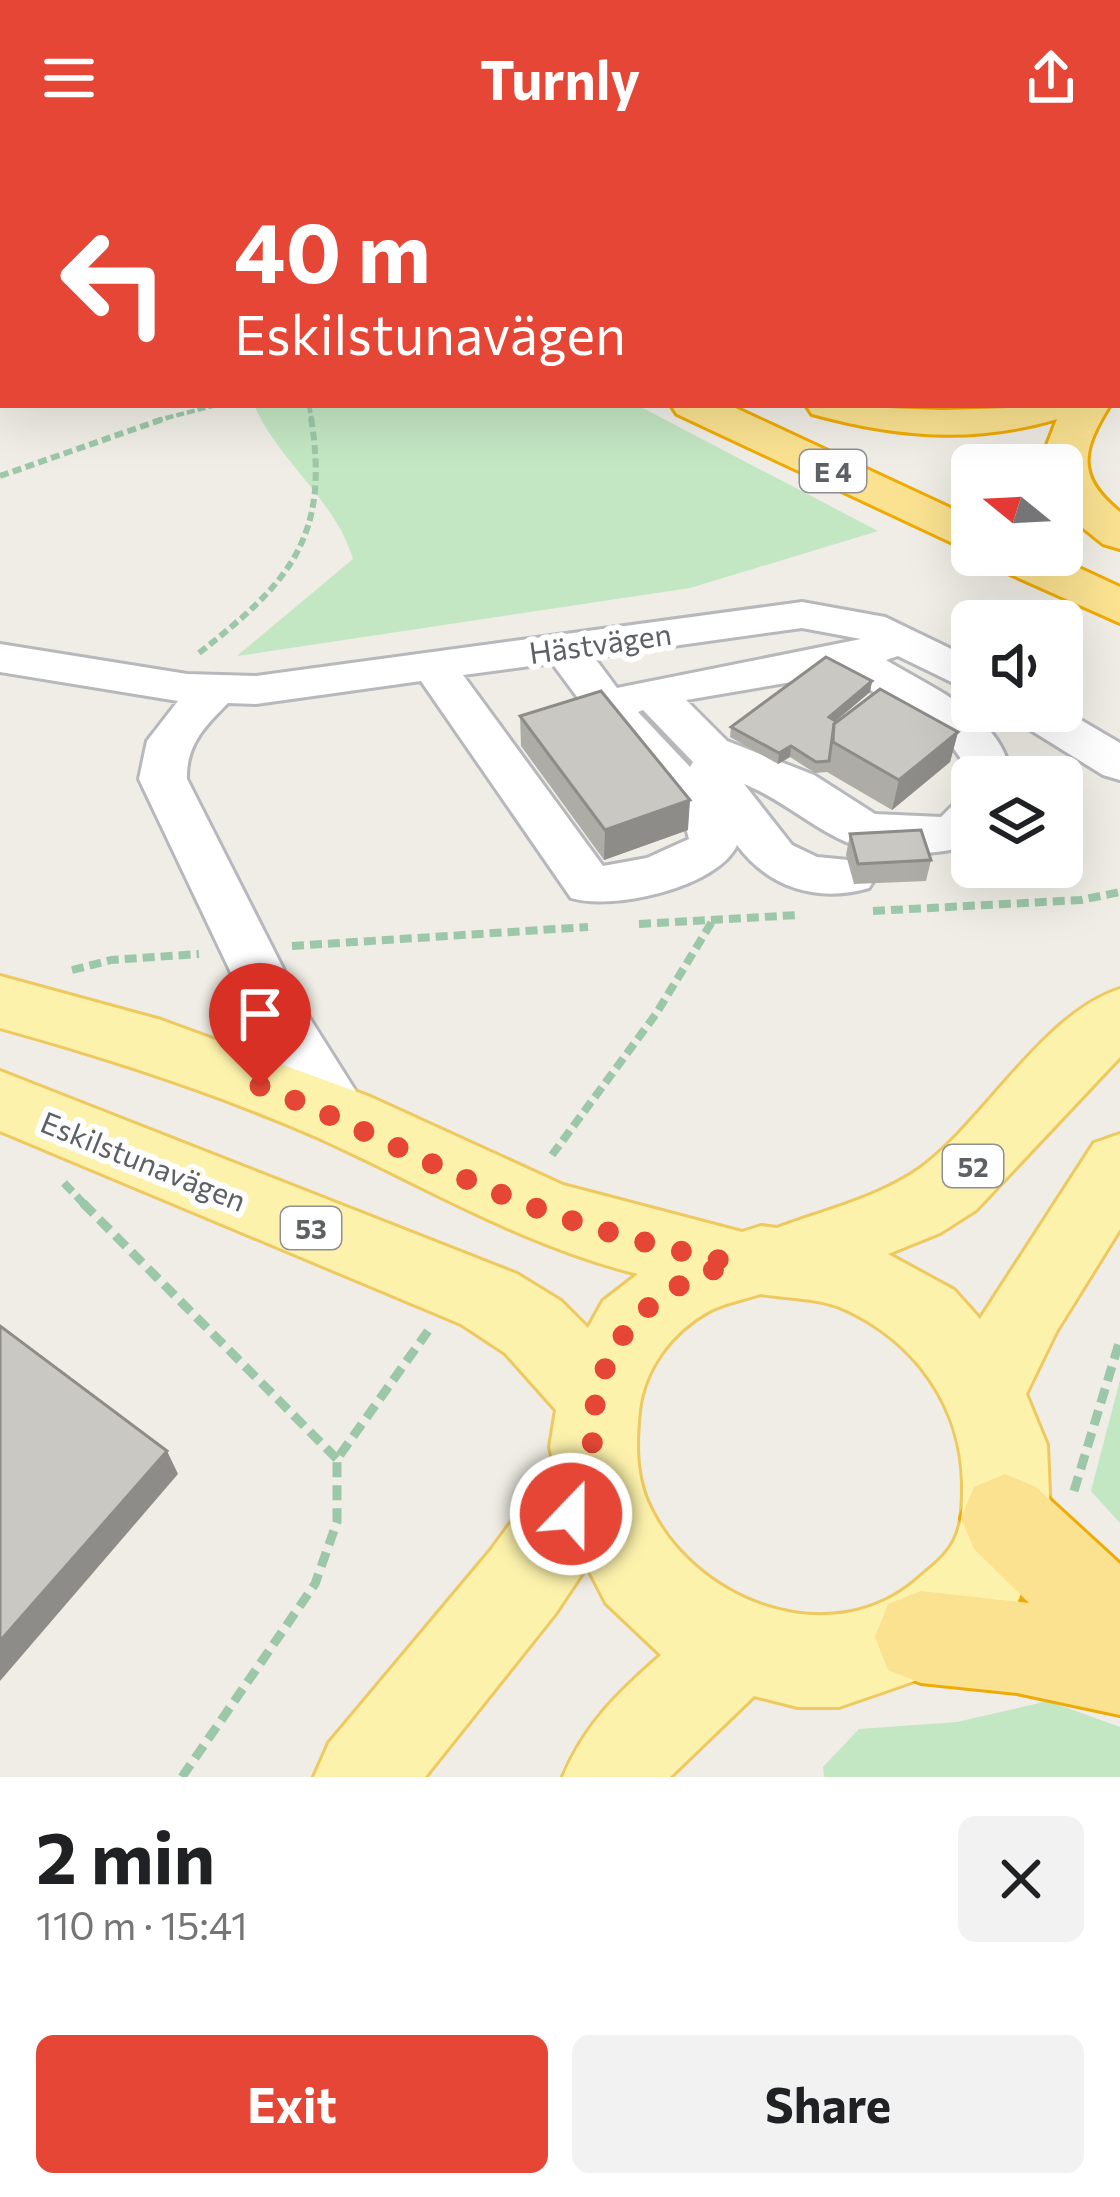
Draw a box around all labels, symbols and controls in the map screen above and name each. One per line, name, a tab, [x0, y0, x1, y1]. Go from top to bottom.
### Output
icon: menu	[36, 45, 102, 111]
text: Turnly	[480, 45, 640, 111]
icon: share	[1018, 45, 1084, 111]
text: 40 m	[234, 198, 431, 300]
icon: left	[36, 204, 192, 360]
text: Eskilstunavägen	[234, 300, 626, 366]
north arrow	[951, 444, 1083, 576]
map controls	[951, 444, 1083, 888]
road number: E 4	[800, 450, 866, 492]
button: sound	[951, 600, 1083, 732]
street label: Hästvägen	[526, 614, 674, 670]
button: layers	[951, 756, 1083, 888]
pin	[209, 963, 311, 1086]
icon: arrive	[227, 981, 293, 1047]
street label: Eskilstunavägen	[36, 1102, 252, 1218]
road number: 52	[943, 1145, 1003, 1187]
road number: 53	[281, 1207, 341, 1249]
position arrow	[508, 1451, 634, 1577]
text: 2 min	[36, 1811, 215, 1899]
button: close	[958, 1816, 1084, 1942]
text: 110 m · 15:41	[36, 1900, 248, 1948]
button: Exit	[36, 2035, 548, 2173]
button: Share	[572, 2035, 1084, 2173]

